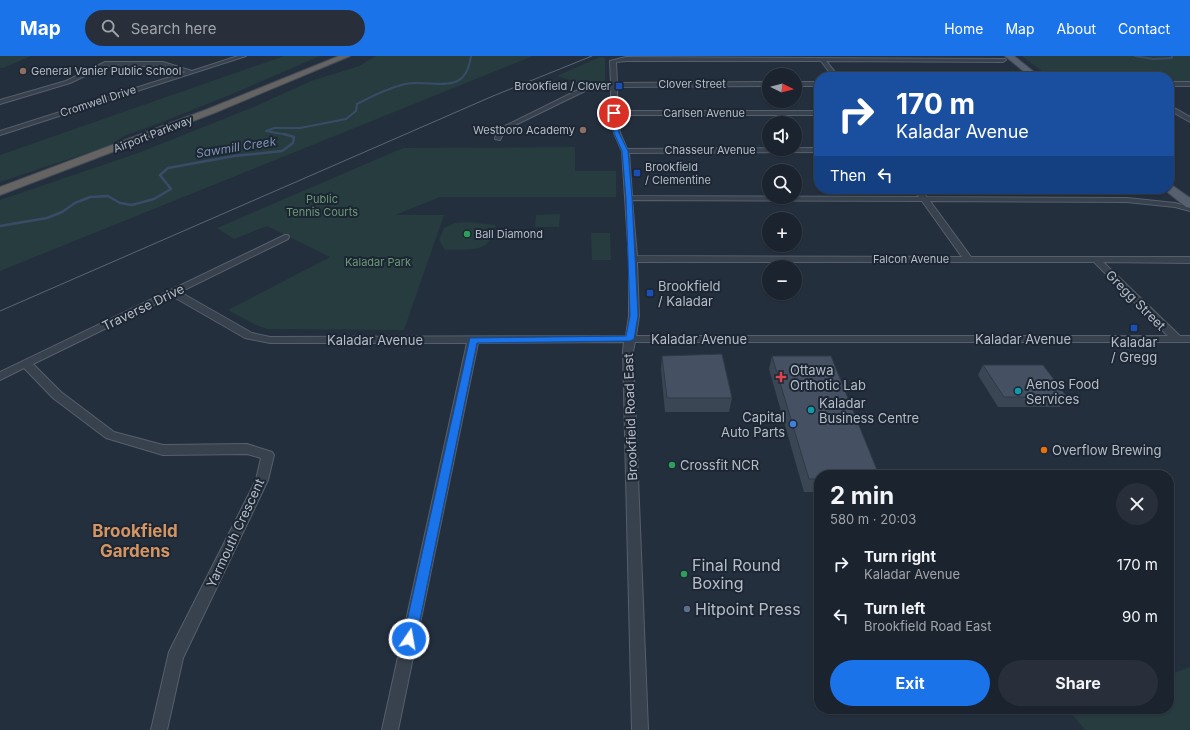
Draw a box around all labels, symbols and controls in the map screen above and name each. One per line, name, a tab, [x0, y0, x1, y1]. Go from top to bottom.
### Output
search box	[85, 10, 365, 46]
text: Map	[20, 17, 61, 40]
icon: search	[99, 17, 121, 39]
text: Search here	[131, 19, 216, 38]
text: Home	[944, 20, 983, 37]
text: Map	[1005, 20, 1035, 37]
text: About	[1057, 20, 1096, 37]
text: Contact	[1118, 20, 1170, 37]
place label: General Vanier Public School	[31, 64, 181, 78]
marker: General Vanier Public School	[18, 66, 28, 76]
north arrow	[762, 68, 802, 108]
map controls	[762, 68, 802, 300]
street label: Clover Street	[658, 77, 726, 91]
place label: Brookfield / Clover	[514, 79, 611, 93]
marker: Brookfield / Clover	[614, 81, 624, 91]
street label: Cromwell Drive	[58, 82, 138, 120]
text: 170 m	[896, 87, 975, 121]
icon: right	[830, 88, 882, 140]
pin	[597, 96, 631, 130]
icon: arrive	[603, 102, 625, 124]
street label: Carlsen Avenue	[663, 106, 745, 120]
street label: Airport Parkway	[111, 112, 195, 156]
button: sound	[762, 116, 802, 156]
text: Kaladar Avenue	[896, 121, 1029, 142]
place label: Westboro Academy	[473, 123, 575, 137]
marker: Westboro Academy	[578, 125, 588, 135]
water label: Sawmill Creek	[195, 133, 278, 161]
street label: Chasseur Avenue	[664, 143, 756, 157]
place label: Brookfield / Clementine	[645, 160, 711, 187]
button: search	[762, 164, 802, 204]
icon: left	[874, 164, 896, 186]
text: Then	[830, 166, 866, 185]
marker: Brookfield / Clementine	[632, 168, 642, 178]
park label: Public Tennis Courts	[286, 192, 358, 219]
button: +	[762, 212, 802, 252]
place label: Ball Diamond	[475, 227, 543, 241]
marker: Ball Diamond	[462, 229, 472, 239]
street label: Falcon Avenue	[873, 252, 949, 266]
park label: Kaladar Park	[345, 255, 411, 269]
button: −	[762, 260, 802, 300]
street label: Gregg Street	[1103, 267, 1169, 333]
place label: Brookfield / Kaladar	[658, 278, 721, 309]
street label: Traverse Drive	[99, 280, 187, 334]
marker: Brookfield / Kaladar	[645, 288, 655, 298]
marker: Kaladar / Gregg	[1129, 323, 1139, 333]
street label: Kaladar Avenue	[651, 331, 747, 347]
street label: Kaladar Avenue	[975, 331, 1071, 347]
street label: Kaladar Avenue	[327, 332, 423, 348]
place label: Kaladar / Gregg	[1111, 334, 1157, 365]
street label: Brookfield Road East	[620, 353, 640, 481]
place label: Ottawa Orthotic Lab	[790, 362, 866, 393]
marker: Ottawa Orthotic Lab	[775, 371, 787, 383]
place label: Aenos Food Services	[1026, 376, 1099, 407]
marker: Aenos Food Services	[1013, 386, 1023, 396]
place label: Kaladar Business Centre	[819, 395, 919, 426]
marker: Kaladar Business Centre	[806, 405, 816, 415]
place label: Capital Auto Parts	[721, 409, 785, 440]
marker: Capital Auto Parts	[788, 419, 798, 429]
place label: Overflow Brewing	[1052, 442, 1161, 458]
marker: Overflow Brewing	[1039, 445, 1049, 455]
place label: Crossfit NCR	[680, 457, 759, 473]
marker: Crossfit NCR	[667, 460, 677, 470]
street label: Yarmouth Crescent	[203, 476, 267, 590]
text: 2 min	[830, 481, 894, 510]
button: close	[1116, 483, 1158, 525]
text: 580 m · 20:03	[830, 511, 916, 527]
district label: Brookfield Gardens	[92, 521, 178, 561]
text: Turn right	[864, 547, 936, 566]
icon: right	[830, 553, 852, 575]
place label: Final Round Boxing	[692, 555, 781, 593]
text: 170 m	[1117, 555, 1158, 574]
text: Kaladar Avenue	[864, 566, 960, 582]
marker: Final Round Boxing	[679, 569, 689, 579]
place label: Hitpoint Press	[695, 599, 801, 619]
text: Turn left	[864, 599, 925, 618]
marker: Hitpoint Press	[682, 604, 692, 614]
icon: left	[830, 605, 852, 627]
text: 90 m	[1122, 607, 1158, 626]
position arrow	[388, 618, 430, 660]
text: Brookfield Road East	[864, 618, 991, 634]
button: Exit	[830, 660, 990, 706]
button: Share	[998, 660, 1158, 706]

